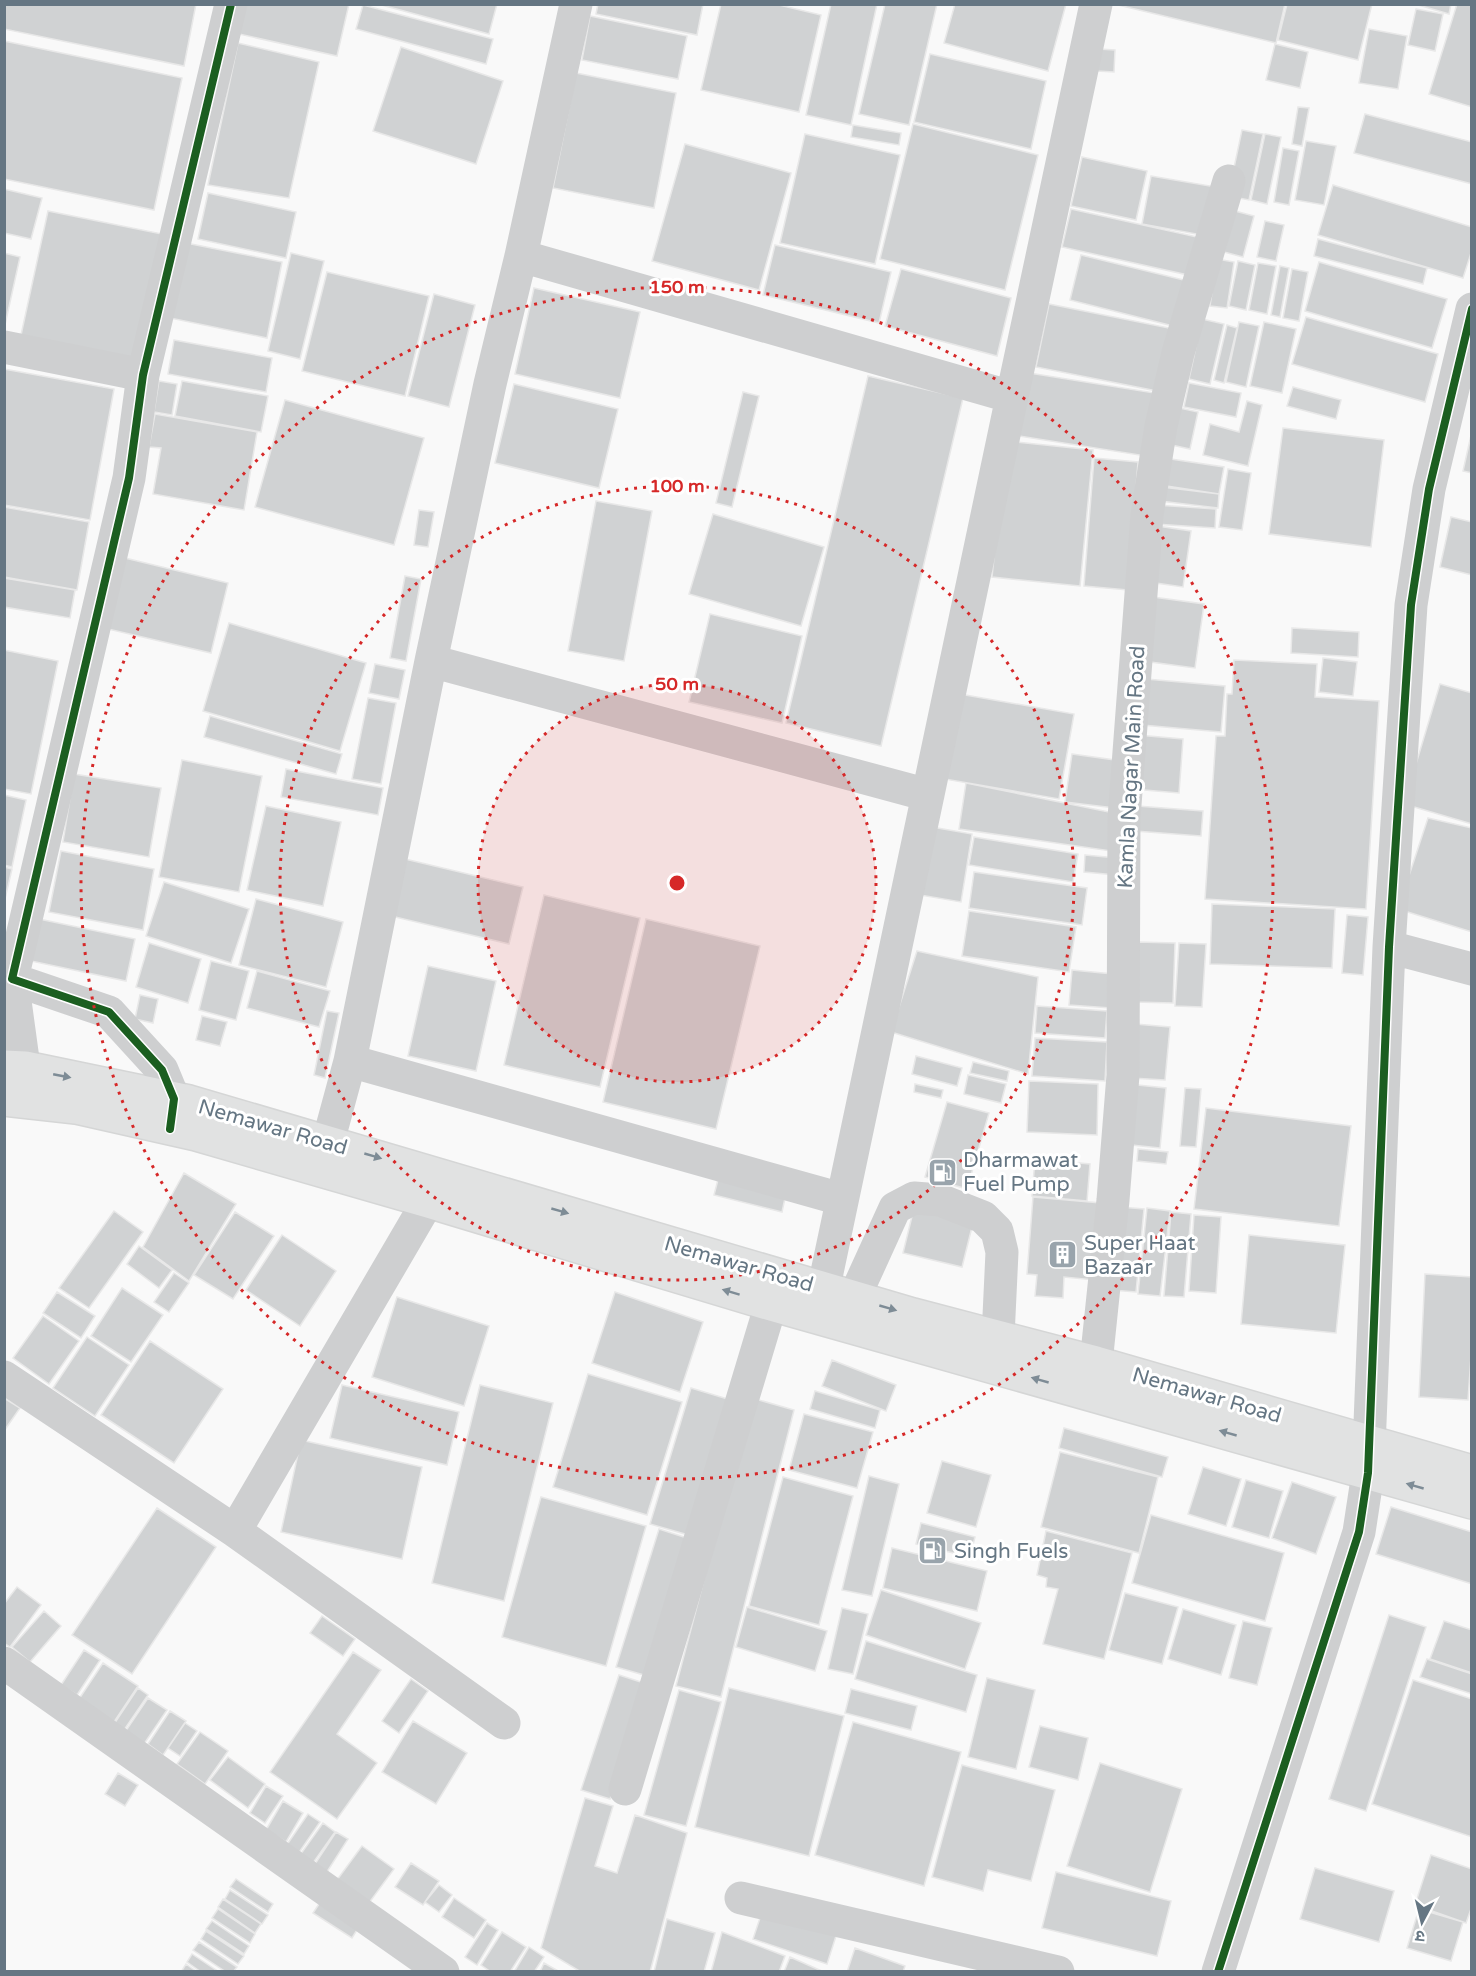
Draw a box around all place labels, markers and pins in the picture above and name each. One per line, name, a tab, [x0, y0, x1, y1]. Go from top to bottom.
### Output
centre of rings	[667, 873, 687, 893]
place label: Dharmawat Fuel Pump	[963, 1148, 1078, 1197]
fuel station icon: Dharmawat Fuel Pump	[926, 1156, 958, 1188]
place label: Super Haat Bazaar	[1084, 1231, 1195, 1280]
building icon: Super Haat Bazaar	[1047, 1239, 1079, 1271]
fuel station icon: Singh Fuels	[917, 1535, 949, 1567]
place label: Singh Fuels	[954, 1539, 1068, 1564]

